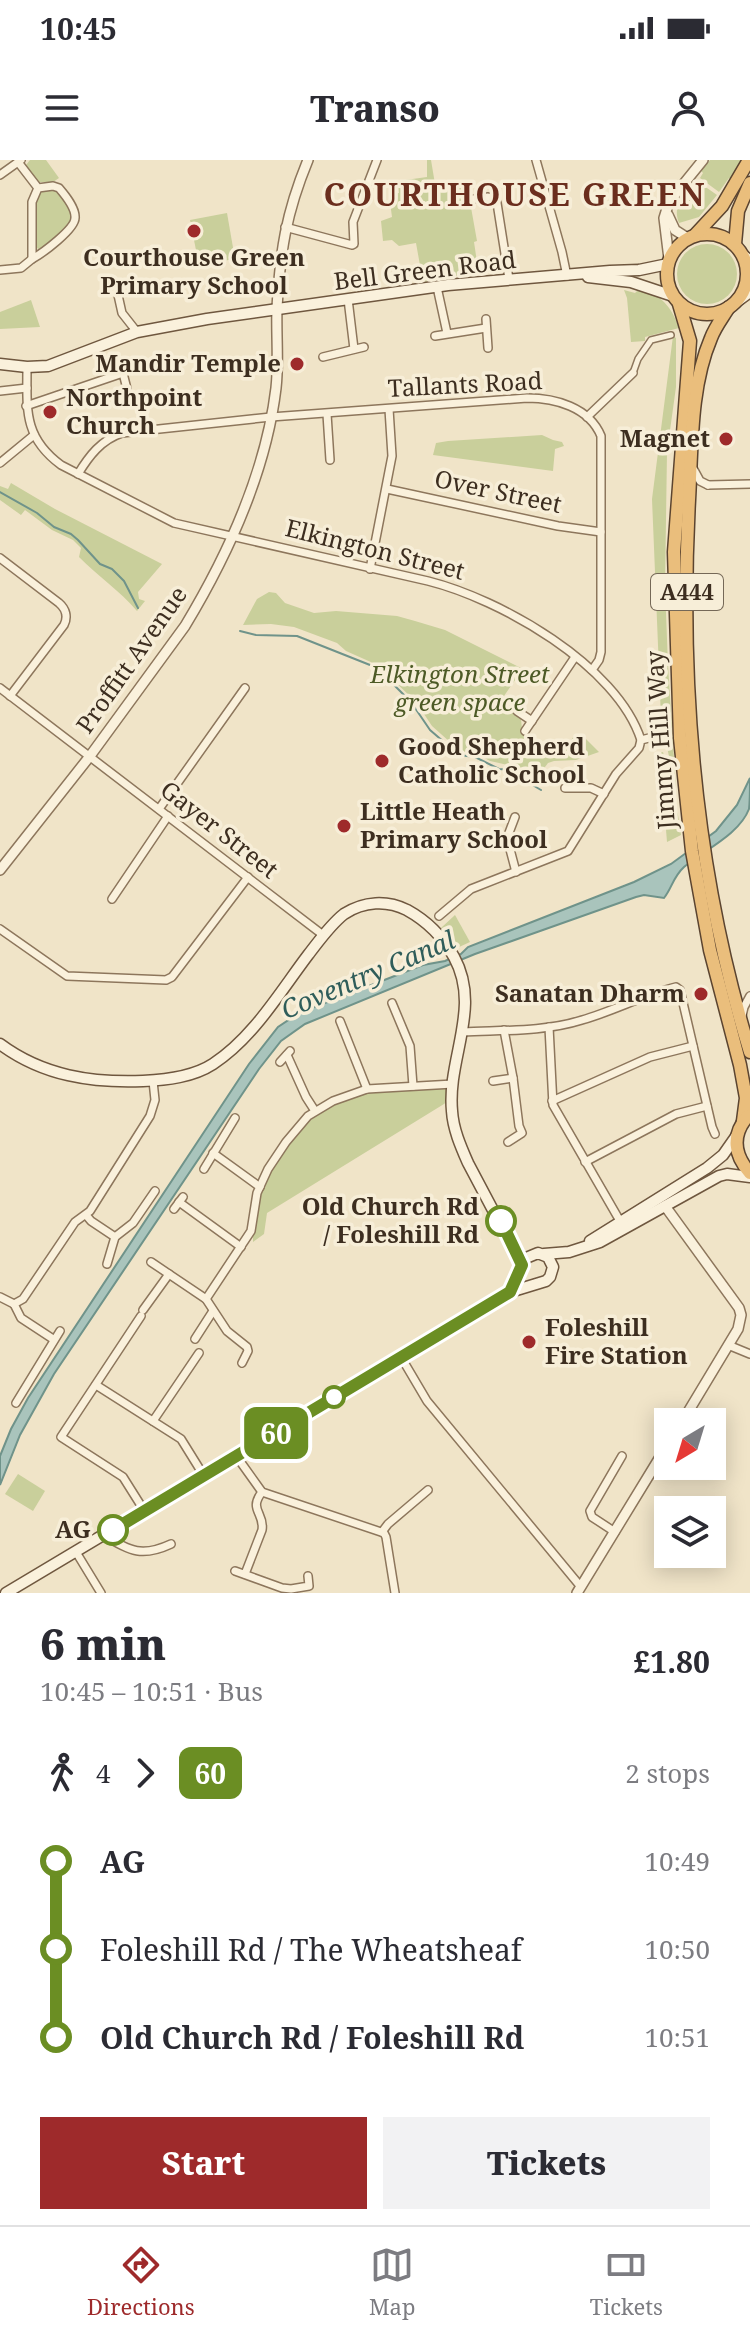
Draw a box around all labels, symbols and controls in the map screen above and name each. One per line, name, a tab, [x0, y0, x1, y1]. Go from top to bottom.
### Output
text: 10:45	[40, 8, 117, 49]
text: Transo	[310, 84, 440, 133]
icon: menu	[40, 86, 84, 130]
icon: person	[666, 86, 710, 130]
district label: COURTHOUSE GREEN	[323, 172, 707, 215]
marker: Courthouse Green Primary School	[185, 222, 203, 240]
place label: Courthouse Green Primary School	[83, 240, 305, 301]
street label: Bell Green Road	[332, 242, 518, 297]
place label: Mandir Temple	[95, 346, 281, 379]
marker: Mandir Temple	[288, 355, 306, 373]
street label: Tallants Road	[387, 363, 543, 404]
place label: Northpoint Church	[66, 380, 203, 441]
marker: Northpoint Church	[41, 403, 59, 421]
place label: Magnet	[620, 421, 710, 454]
marker: Magnet	[717, 430, 735, 448]
street label: Over Street	[432, 461, 565, 520]
street label: Elkington Street	[282, 510, 468, 587]
road number: A444	[651, 574, 723, 610]
street label: Proffitt Avenue	[68, 579, 194, 739]
street label: Jimmy Hill Way	[637, 649, 682, 831]
park label: Elkington Street green space	[369, 657, 550, 718]
place label: Good Shepherd Catholic School	[398, 729, 586, 790]
marker: Good Shepherd Catholic School	[373, 752, 391, 770]
street label: Gayer Street	[154, 772, 286, 885]
place label: Little Heath Primary School	[360, 794, 548, 855]
marker: Little Heath Primary School	[335, 817, 353, 835]
water label: Coventry Canal	[275, 921, 460, 1027]
place label: Sanatan Dharm	[495, 976, 685, 1009]
marker: Sanatan Dharm	[692, 985, 710, 1003]
place label: Old Church Rd / Foleshill Rd	[302, 1189, 479, 1250]
marker: Old Church Rd / Foleshill Rd	[486, 1206, 516, 1236]
place label: Foleshill Fire Station	[545, 1310, 688, 1371]
marker: Foleshill Fire Station	[520, 1333, 538, 1351]
unlabelled marker	[323, 1386, 345, 1408]
line badge: 60	[240, 1407, 312, 1459]
north arrow	[654, 1408, 726, 1480]
map controls	[654, 1408, 726, 1568]
text: 60	[260, 1414, 292, 1452]
button: layers	[654, 1496, 726, 1568]
place label: AG	[55, 1512, 91, 1545]
marker: AG	[98, 1515, 128, 1545]
text: 6 min	[40, 1613, 166, 1673]
text: £1.80	[634, 1641, 710, 1682]
text: 10:45 – 10:51 · Bus	[40, 1673, 263, 1709]
icon: walk	[40, 1751, 84, 1795]
icon: forward	[123, 1751, 167, 1795]
text: 60	[195, 1754, 226, 1792]
text: 4	[96, 1755, 111, 1791]
text: 2 stops	[625, 1755, 710, 1791]
text: AG	[100, 1841, 145, 1882]
text: 10:49	[644, 1843, 710, 1879]
text: Foleshill Rd / The Wheatsheaf	[100, 1929, 522, 1970]
text: 10:50	[644, 1931, 710, 1967]
text: Old Church Rd / Foleshill Rd	[100, 2017, 524, 2058]
text: 10:51	[644, 2019, 710, 2055]
button: Start	[40, 2117, 367, 2209]
button: Tickets	[383, 2117, 710, 2209]
tab: Directions	[87, 2243, 195, 2321]
tab: Map	[369, 2243, 415, 2321]
tab: Tickets	[590, 2243, 663, 2321]

